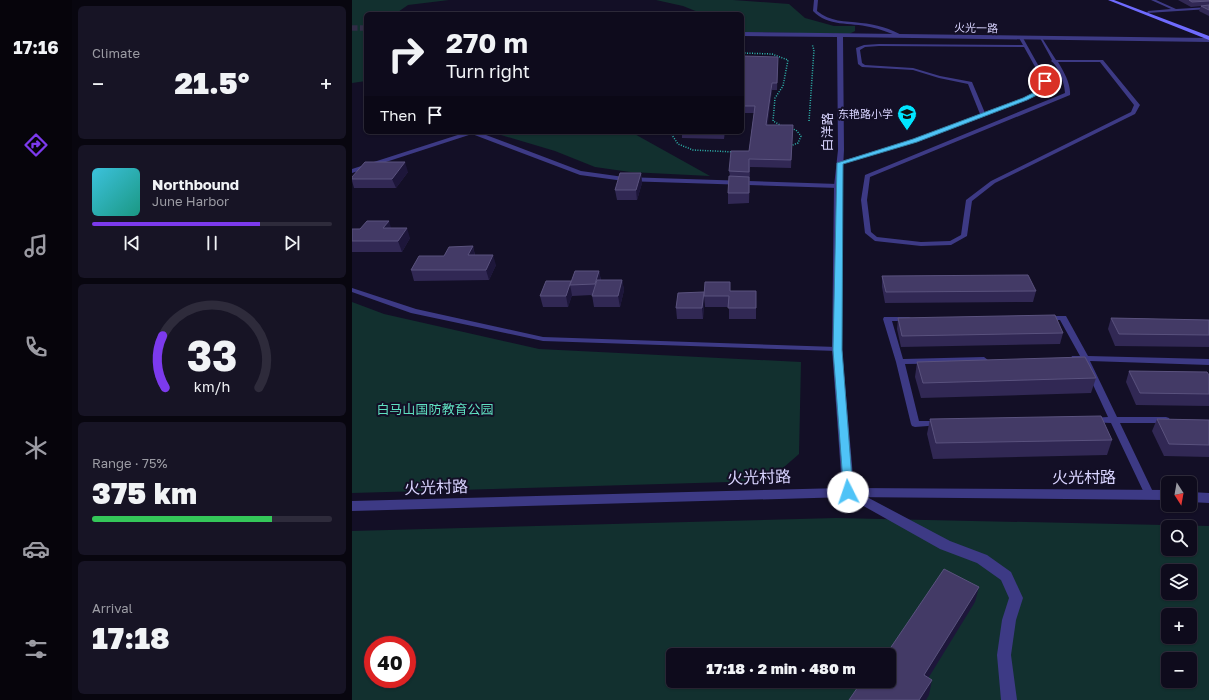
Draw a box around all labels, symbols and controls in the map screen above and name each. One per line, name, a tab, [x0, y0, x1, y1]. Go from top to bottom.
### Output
street label: 火光一路	[954, 21, 998, 34]
text: 270 m	[446, 26, 528, 59]
icon: right	[380, 28, 432, 80]
text: 17:16	[13, 36, 59, 58]
text: Climate	[92, 45, 140, 61]
text: Turn right	[446, 60, 530, 82]
pin	[1028, 64, 1062, 98]
text: 21.5°	[175, 65, 249, 101]
text: −	[92, 70, 104, 97]
text: +	[320, 70, 332, 97]
icon: arrive	[1034, 70, 1056, 92]
school or university icon: 东艳路小学	[896, 103, 918, 131]
icon: arrive	[424, 104, 446, 126]
text: Then	[380, 106, 416, 124]
place label: 东艳路小学	[838, 107, 893, 120]
street label: 白洋路	[819, 112, 835, 152]
icon: directions	[22, 131, 50, 159]
text: Northbound	[152, 175, 239, 193]
text: June Harbor	[152, 193, 229, 209]
icon: music	[22, 232, 50, 260]
icon: previous	[121, 232, 143, 254]
icon: pause	[201, 232, 223, 254]
icon: next	[281, 232, 303, 254]
text: 33	[187, 330, 237, 380]
icon: phone	[22, 333, 50, 361]
text: km/h	[194, 378, 230, 395]
park label: 白马山国防教育公园	[376, 401, 494, 417]
icon: climate	[22, 434, 50, 462]
text: Range · 75%	[92, 455, 167, 471]
street label: 火光村路	[727, 466, 791, 488]
street label: 火光村路	[1052, 467, 1116, 487]
position arrow	[827, 471, 869, 513]
text: 375 km	[92, 475, 197, 511]
street label: 火光村路	[404, 476, 468, 498]
north arrow	[1161, 476, 1197, 512]
map controls	[1161, 476, 1197, 688]
button: search	[1161, 520, 1197, 556]
icon: car	[22, 535, 50, 563]
button: layers	[1161, 564, 1197, 600]
text: Arrival	[92, 600, 133, 616]
button: +	[1161, 608, 1197, 644]
text: 17:18	[92, 620, 170, 656]
icon: filters	[22, 635, 50, 663]
speed limit sign: 40	[364, 636, 416, 688]
button: −	[1161, 652, 1197, 688]
text: 17:18 · 2 min · 480 m	[706, 659, 856, 677]

